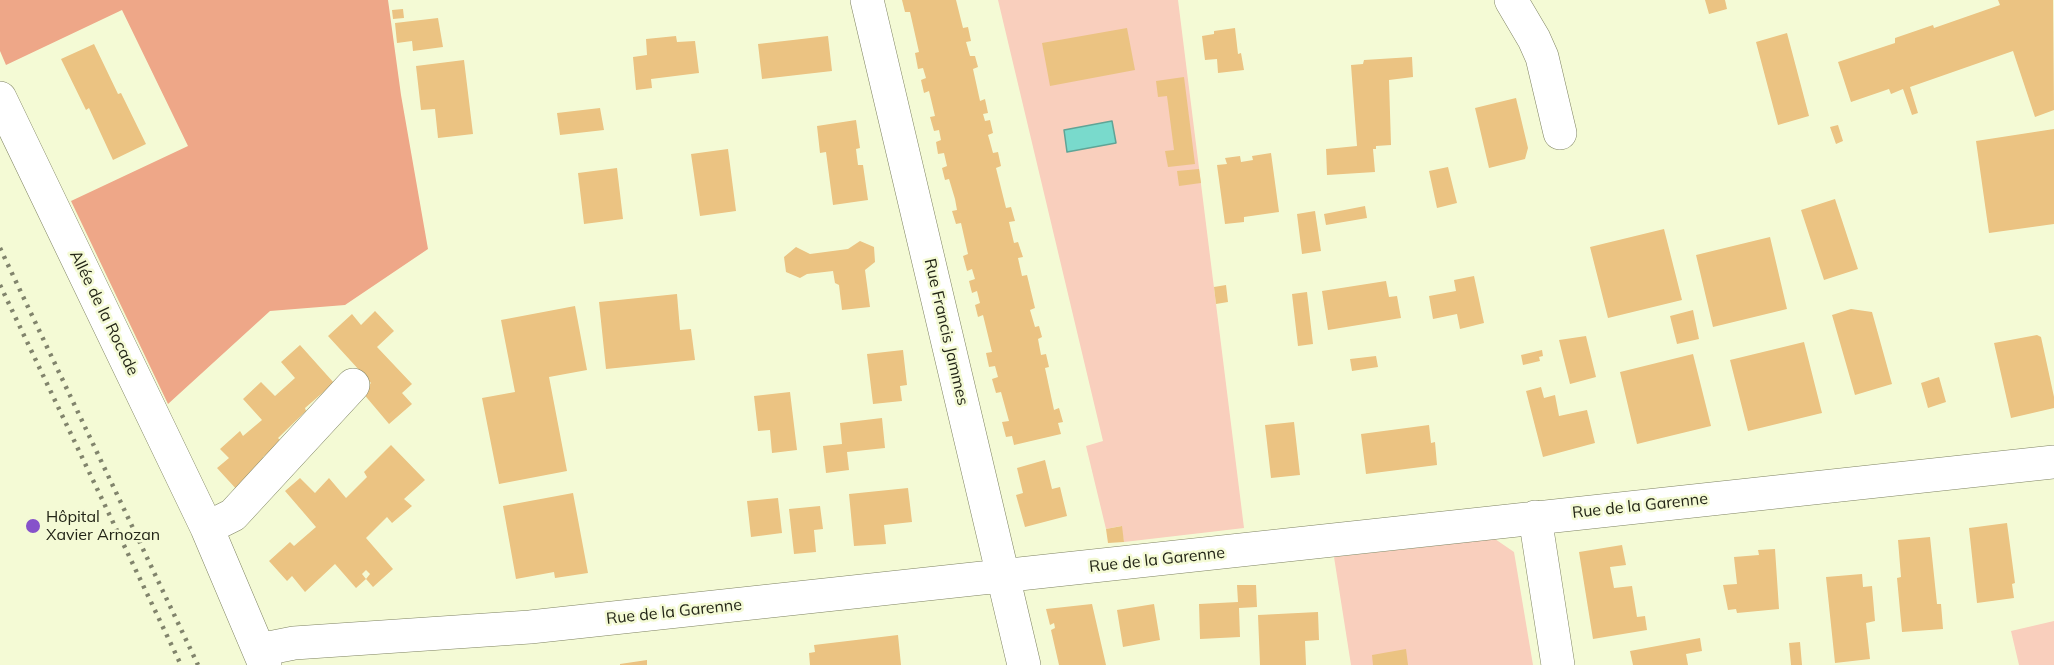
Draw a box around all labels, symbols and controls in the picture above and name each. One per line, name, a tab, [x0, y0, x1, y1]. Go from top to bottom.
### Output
street label: Allée de la Rocade	[65, 247, 143, 379]
street label: Rue Francis Jammes	[920, 257, 972, 407]
street label: Rue de la Garenne	[1571, 489, 1709, 523]
place label: Hôpital Xavier Arnozan	[46, 507, 160, 545]
marker: Hôpital Xavier Arnozan	[24, 517, 42, 535]
street label: Rue de la Garenne	[1088, 543, 1226, 577]
street label: Rue de la Garenne	[605, 595, 743, 629]

